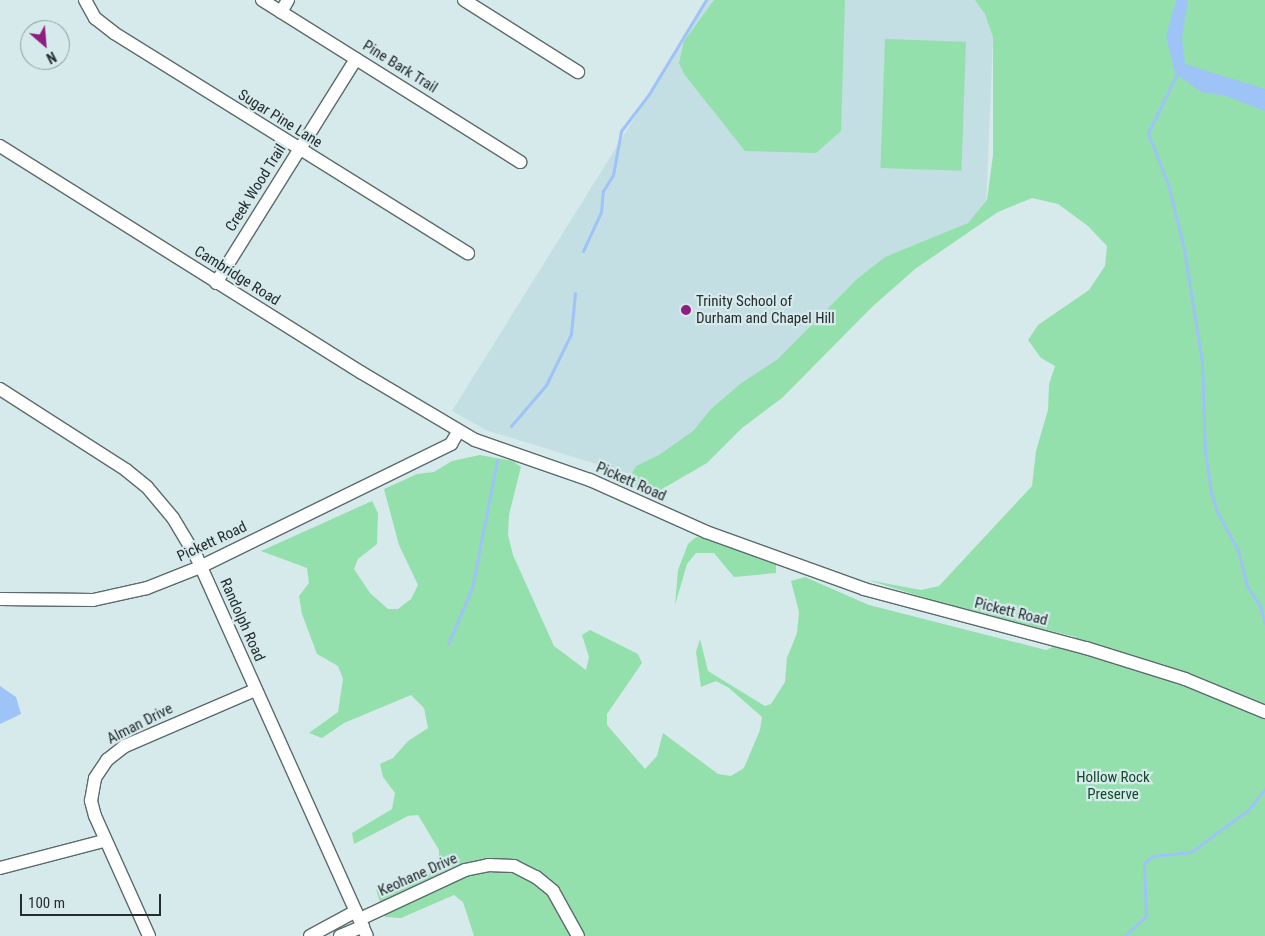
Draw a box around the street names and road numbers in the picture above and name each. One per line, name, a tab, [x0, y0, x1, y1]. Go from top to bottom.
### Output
street label: Pine Bark Trail	[359, 37, 441, 97]
street label: Sugar Pine Lane	[235, 86, 325, 152]
street label: Creek Wood Trail	[222, 141, 290, 235]
street label: Cambridge Road	[191, 242, 283, 310]
street label: Pickett Road	[593, 459, 669, 505]
street label: Pickett Road	[174, 518, 250, 566]
street label: Randolph Road	[216, 576, 268, 664]
street label: Pickett Road	[973, 594, 1049, 630]
street label: Alman Drive	[104, 700, 176, 748]
street label: Keohane Drive	[376, 850, 460, 900]

